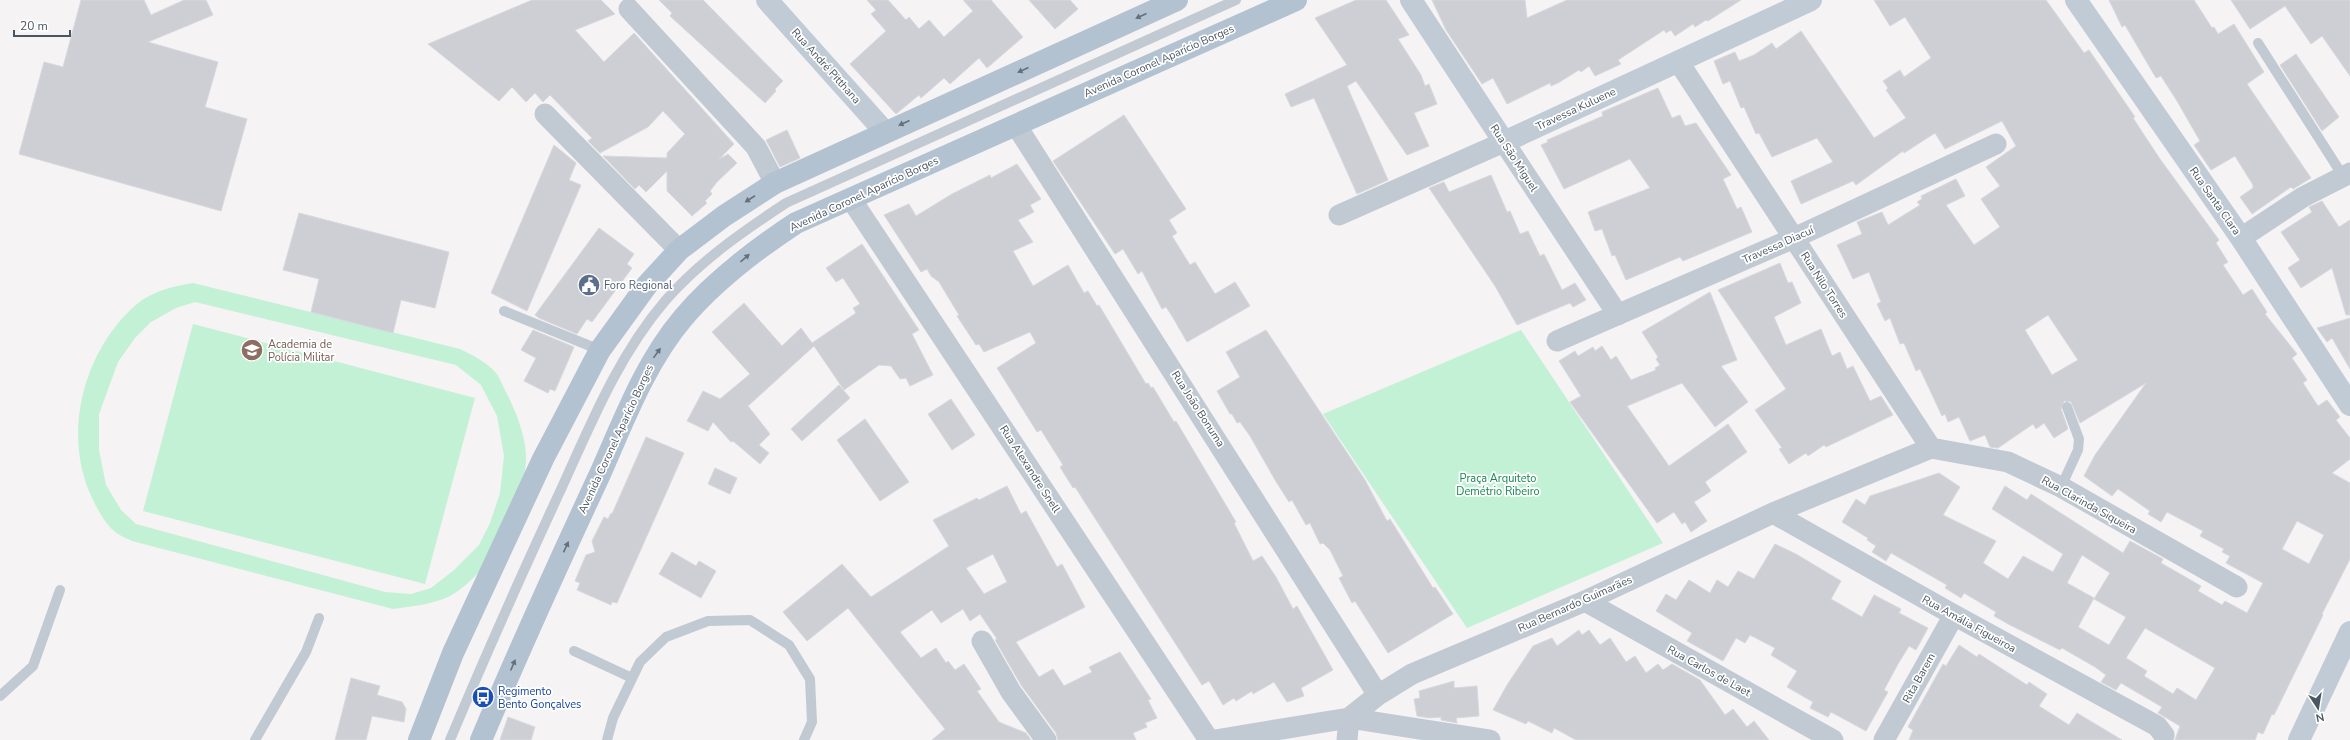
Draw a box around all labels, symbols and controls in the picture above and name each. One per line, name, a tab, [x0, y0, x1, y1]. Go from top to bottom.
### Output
scale bar	[14, 12, 70, 38]
one-way arrow	[1135, 13, 1147, 19]
text: 20 m	[20, 18, 48, 34]
street label: Avenida Coronel Aparício Borges	[1082, 21, 1236, 101]
street label: Rua André Pitthana	[788, 25, 864, 107]
one-way arrow	[1017, 67, 1028, 73]
street label: Travessa Kuluene	[1534, 84, 1618, 134]
one-way arrow	[899, 120, 910, 126]
street label: Rua São Miguel	[1487, 121, 1542, 195]
street label: Avenida Coronel Aparício Borges	[787, 153, 941, 235]
street label: Rua Santa Clara	[2186, 164, 2244, 238]
one-way arrow	[745, 195, 755, 203]
street label: Travessa Diacuí	[1740, 222, 1817, 267]
street label: Rua Nilo Torres	[1797, 249, 1851, 321]
one-way arrow	[740, 254, 751, 263]
public building icon: Foro Regional	[576, 272, 602, 298]
place label: Foro Regional	[604, 278, 673, 293]
school or university icon: Academia de Polícia Militar	[239, 337, 265, 363]
place label: Academia de Polícia Militar	[268, 337, 334, 365]
one-way arrow	[653, 348, 661, 359]
street label: Avenida Coronel Aparício Borges	[575, 362, 657, 516]
street label: Rua João Bonuma	[1168, 368, 1228, 450]
street label: Rua Alexandre Snell	[996, 422, 1064, 516]
park label: Praça Arquiteto Demétrio Ribeiro	[1456, 471, 1540, 499]
street label: Rua Clarinda Siqueira	[2039, 473, 2139, 537]
one-way arrow	[563, 541, 569, 552]
street label: Rua Bernardo Guimarães	[1516, 572, 1634, 636]
street label: Rua Amália Figueiroa	[1919, 592, 2019, 656]
street label: Rua Carlos de Laet	[1665, 642, 1754, 700]
street label: Rita Barem	[1899, 650, 1939, 706]
one-way arrow	[510, 660, 516, 671]
bus stop icon: Regimento Bento Gonçalves	[470, 684, 496, 710]
place label: Regimento Bento Gonçalves	[498, 684, 581, 712]
north arrow	[2298, 688, 2338, 728]
text: N	[2314, 709, 2326, 725]

